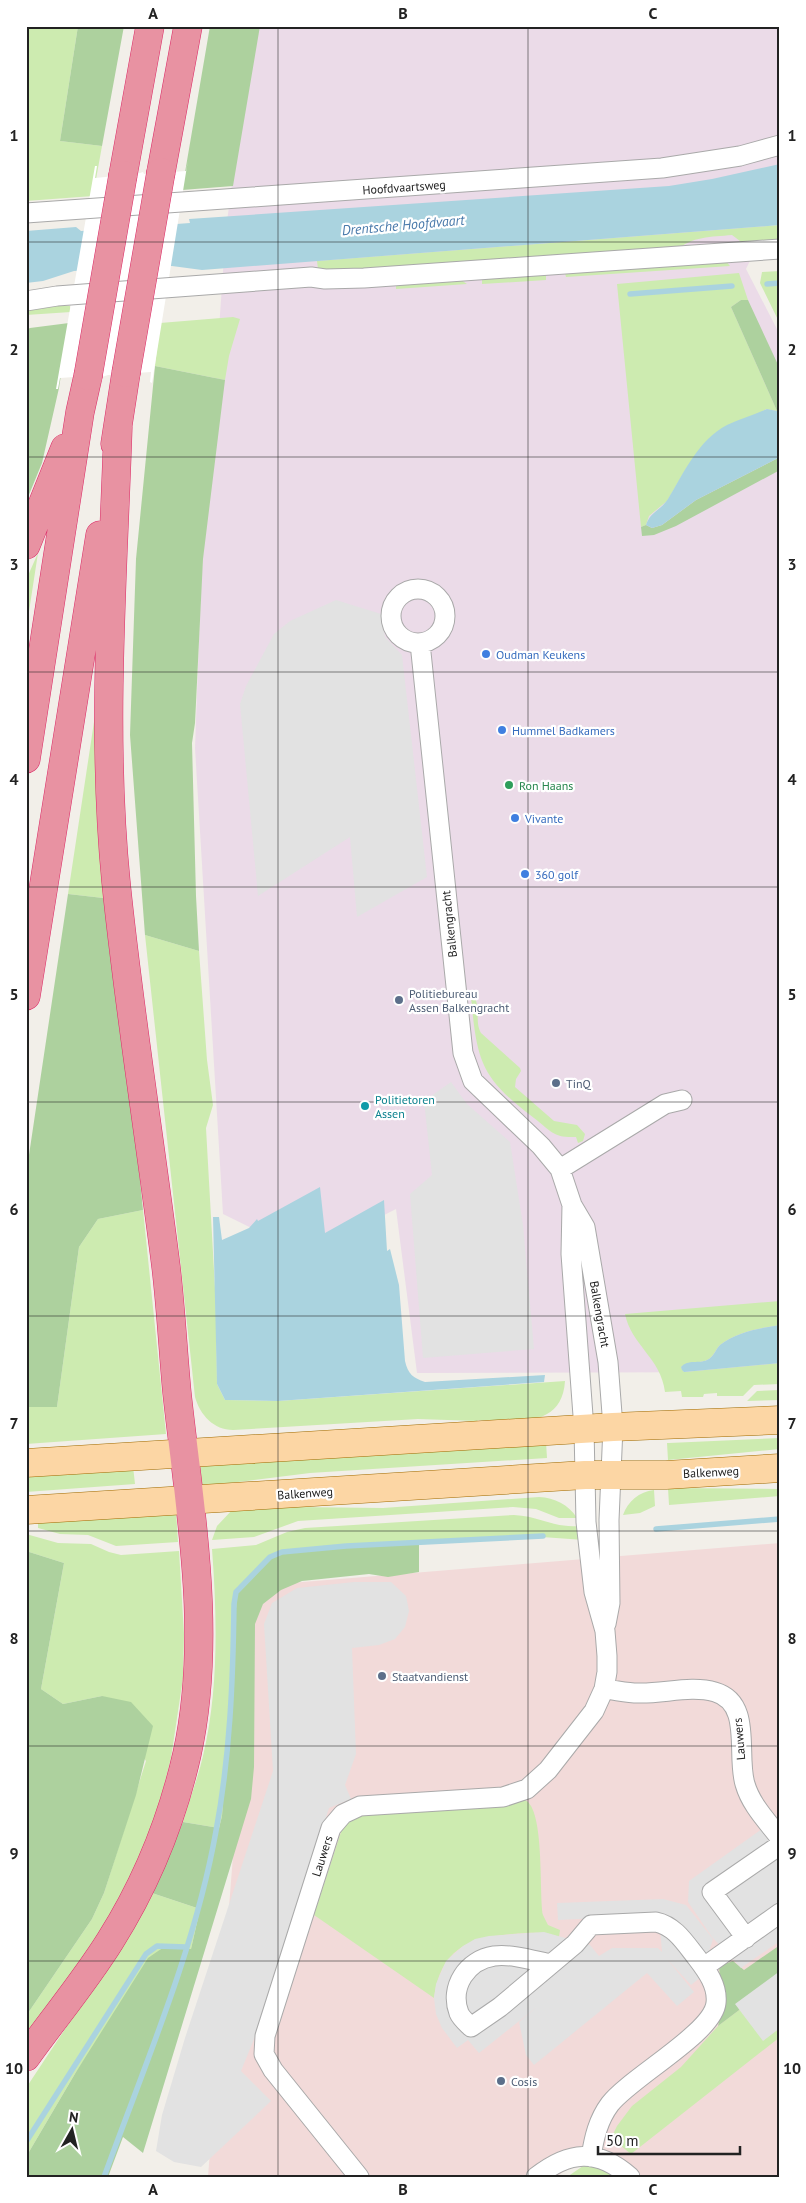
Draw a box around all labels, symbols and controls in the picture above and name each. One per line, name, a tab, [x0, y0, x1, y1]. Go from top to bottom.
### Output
text: A	[148, 3, 158, 23]
text: B	[398, 3, 408, 23]
text: C	[649, 3, 658, 23]
text: 1	[9, 125, 19, 145]
text: 1	[787, 125, 797, 145]
street label: Hoofdvaartsweg	[362, 177, 446, 197]
water label: Drentsche Hoofdvaart	[341, 211, 466, 239]
text: 2	[9, 339, 19, 359]
text: 2	[787, 339, 797, 359]
text: 3	[9, 554, 19, 574]
text: 3	[787, 554, 797, 574]
place label: Oudman Keukens	[496, 647, 585, 662]
marker: Oudman Keukens	[480, 648, 492, 660]
place label: Hummel Badkamers	[512, 723, 615, 738]
marker: Hummel Badkamers	[496, 724, 508, 736]
text: 4	[9, 769, 19, 789]
text: 4	[787, 769, 797, 789]
place label: Ron Haans	[519, 778, 573, 793]
marker: Ron Haans	[503, 779, 515, 791]
place label: Vivante	[524, 811, 563, 826]
marker: Vivante	[509, 812, 521, 824]
place label: 360 golf	[535, 867, 579, 882]
marker: 360 golf	[519, 868, 531, 880]
street label: Balkengracht	[438, 890, 460, 958]
text: 5	[9, 984, 19, 1004]
text: 5	[787, 984, 797, 1004]
place label: Politiebureau Assen Balkengracht	[409, 986, 509, 1015]
marker: Politiebureau Assen Balkengracht	[393, 994, 405, 1006]
place label: TinQ	[566, 1076, 591, 1091]
marker: TinQ	[550, 1077, 562, 1089]
place label: Politietoren Assen	[375, 1092, 435, 1121]
marker: Politietoren Assen	[359, 1100, 371, 1112]
text: 6	[9, 1199, 19, 1219]
text: 6	[787, 1199, 797, 1219]
street label: Balkengracht	[587, 1280, 613, 1348]
text: 7	[9, 1413, 19, 1433]
text: 7	[787, 1413, 797, 1433]
street label: Balkenweg	[683, 1463, 739, 1481]
street label: Balkenweg	[277, 1484, 333, 1502]
text: 8	[9, 1628, 19, 1648]
text: 8	[787, 1628, 797, 1648]
place label: Staatvandienst	[392, 1669, 468, 1684]
marker: Staatvandienst	[376, 1670, 388, 1682]
street label: Lauwers	[730, 1717, 748, 1761]
street label: Lauwers	[308, 1834, 336, 1878]
text: 9	[9, 1843, 19, 1863]
text: 9	[787, 1843, 797, 1863]
text: 10	[5, 2058, 23, 2078]
text: 10	[783, 2058, 801, 2078]
place label: Cosis	[511, 2074, 537, 2089]
marker: Cosis	[495, 2075, 507, 2087]
north arrow	[48, 2106, 98, 2156]
text: N	[68, 2108, 80, 2127]
scale bar	[598, 2123, 741, 2155]
text: 50 m	[606, 2131, 639, 2150]
text: A	[148, 2179, 158, 2199]
text: B	[398, 2179, 408, 2199]
text: C	[649, 2179, 658, 2199]

